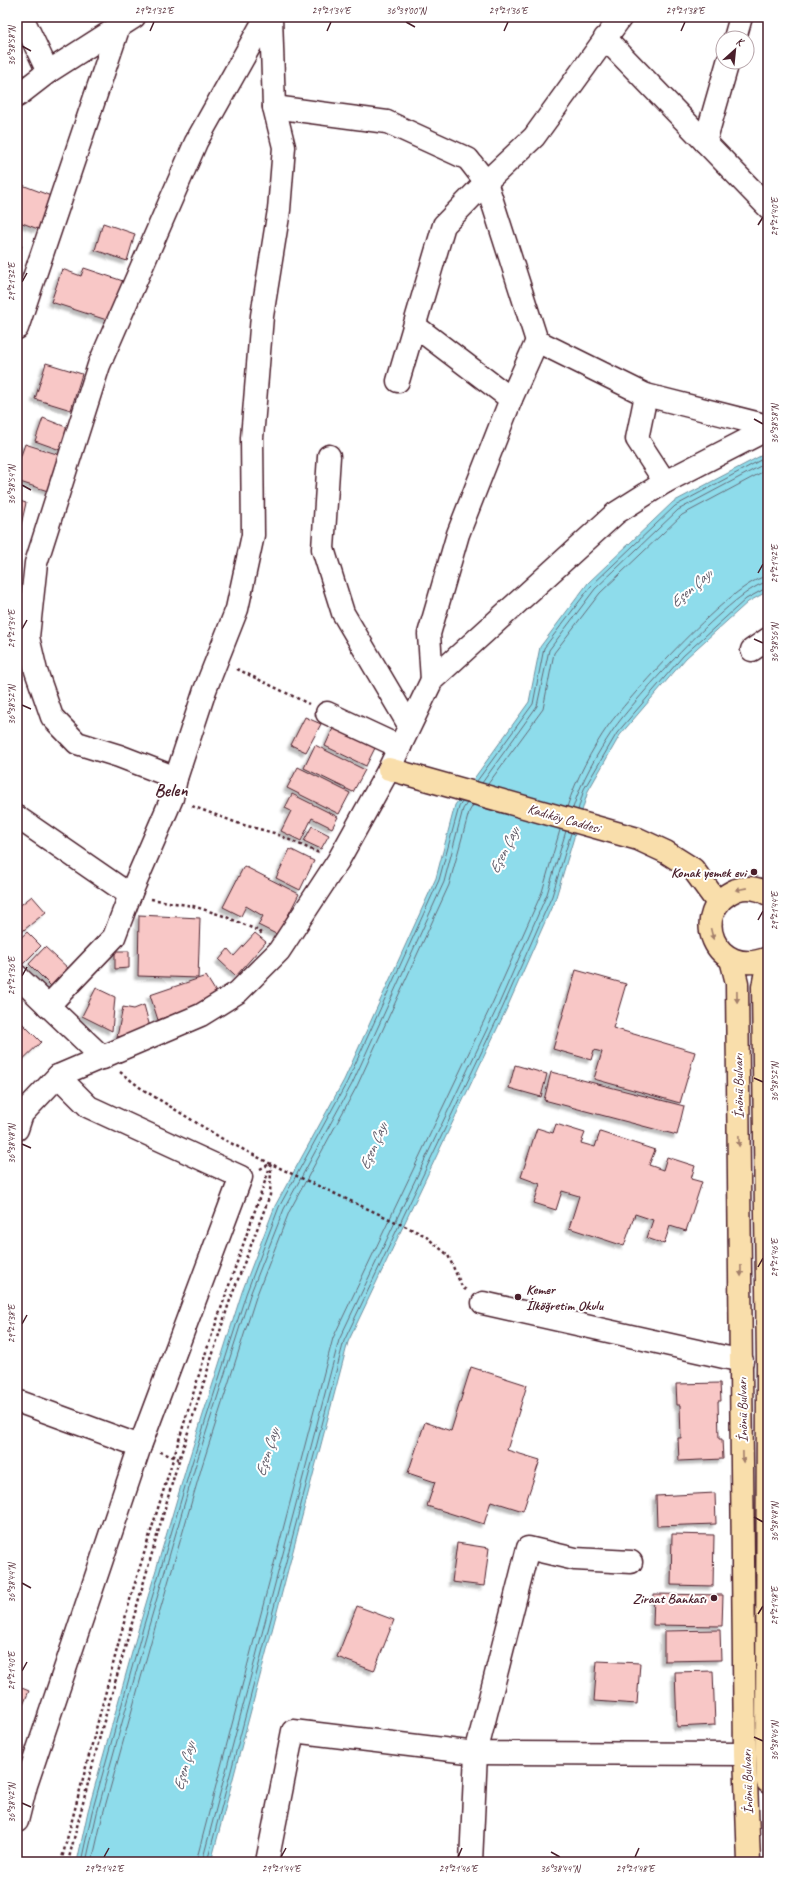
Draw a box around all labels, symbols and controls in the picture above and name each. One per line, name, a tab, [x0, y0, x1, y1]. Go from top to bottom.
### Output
text: 29°21'32"E	[135, 4, 175, 17]
text: 29°21'34"E	[312, 4, 352, 17]
text: 36°39'00"N	[386, 4, 428, 17]
text: 29°21'36"E	[489, 4, 529, 17]
text: 29°21'38"E	[666, 4, 706, 17]
text: 36°38'58"N	[5, 24, 18, 66]
north arrow	[715, 30, 755, 70]
text: K	[734, 34, 747, 50]
text: 29°21'40"E	[768, 196, 781, 236]
text: 29°21'32"E	[5, 261, 18, 301]
text: 36°38'58"N	[768, 402, 781, 444]
text: 36°38'54"N	[5, 463, 18, 505]
text: 29°21'42"E	[768, 543, 781, 583]
water label: Eşen Çayı	[667, 563, 718, 612]
text: 29°21'34"E	[5, 608, 18, 648]
text: 36°38'56"N	[768, 621, 781, 663]
text: 36°38'52"N	[5, 683, 18, 725]
district label: Belen	[154, 779, 188, 801]
street label: Kadıköy Caddesi	[526, 800, 604, 838]
water label: Eşen Çayı	[485, 822, 525, 877]
place label: Konak yemek evi	[671, 864, 748, 881]
marker: Konak yemek evi	[749, 867, 759, 877]
one-way arrow	[735, 887, 747, 893]
text: 29°21'44"E	[768, 890, 781, 930]
one-way arrow	[709, 928, 715, 940]
text: 29°21'36"E	[5, 955, 18, 995]
one-way arrow	[734, 991, 740, 1004]
street label: İnönü Bulvarı	[729, 1052, 748, 1118]
text: 36°38'52"N	[768, 1060, 781, 1102]
water label: Eşen Çayı	[355, 1118, 393, 1173]
text: 36°38'48"N	[5, 1122, 18, 1164]
one-way arrow	[736, 1135, 742, 1148]
text: 29°21'46"E	[768, 1237, 781, 1277]
one-way arrow	[737, 1265, 744, 1277]
place label: Kemer İlköğretim Okulu	[526, 1281, 605, 1314]
marker: Kemer İlköğretim Okulu	[513, 1292, 523, 1302]
text: 29°21'38"E	[5, 1303, 18, 1343]
street label: İnönü Bulvarı	[733, 1376, 752, 1442]
water label: Eşen Çayı	[251, 1424, 284, 1479]
one-way arrow	[739, 1451, 746, 1463]
text: 36°38'48"N	[768, 1500, 781, 1542]
text: 36°38'44"N	[5, 1561, 18, 1603]
text: 29°21'48"E	[768, 1585, 781, 1625]
place label: Ziraat Bankası	[633, 1590, 707, 1607]
marker: Ziraat Bankası	[709, 1593, 719, 1603]
text: 29°21'40"E	[5, 1650, 18, 1690]
text: 36°38'46"N	[768, 1719, 781, 1761]
water label: Eşen Çayı	[169, 1738, 200, 1793]
street label: İnönü Bulvarı	[738, 1748, 757, 1815]
text: 36°38'42"N	[5, 1781, 18, 1823]
text: 29°21'42"E	[85, 1862, 125, 1875]
text: 29°21'44"E	[262, 1862, 302, 1875]
text: 29°21'46"E	[439, 1862, 479, 1875]
text: 36°38'44"N	[540, 1862, 582, 1875]
text: 29°21'48"E	[616, 1862, 656, 1875]

